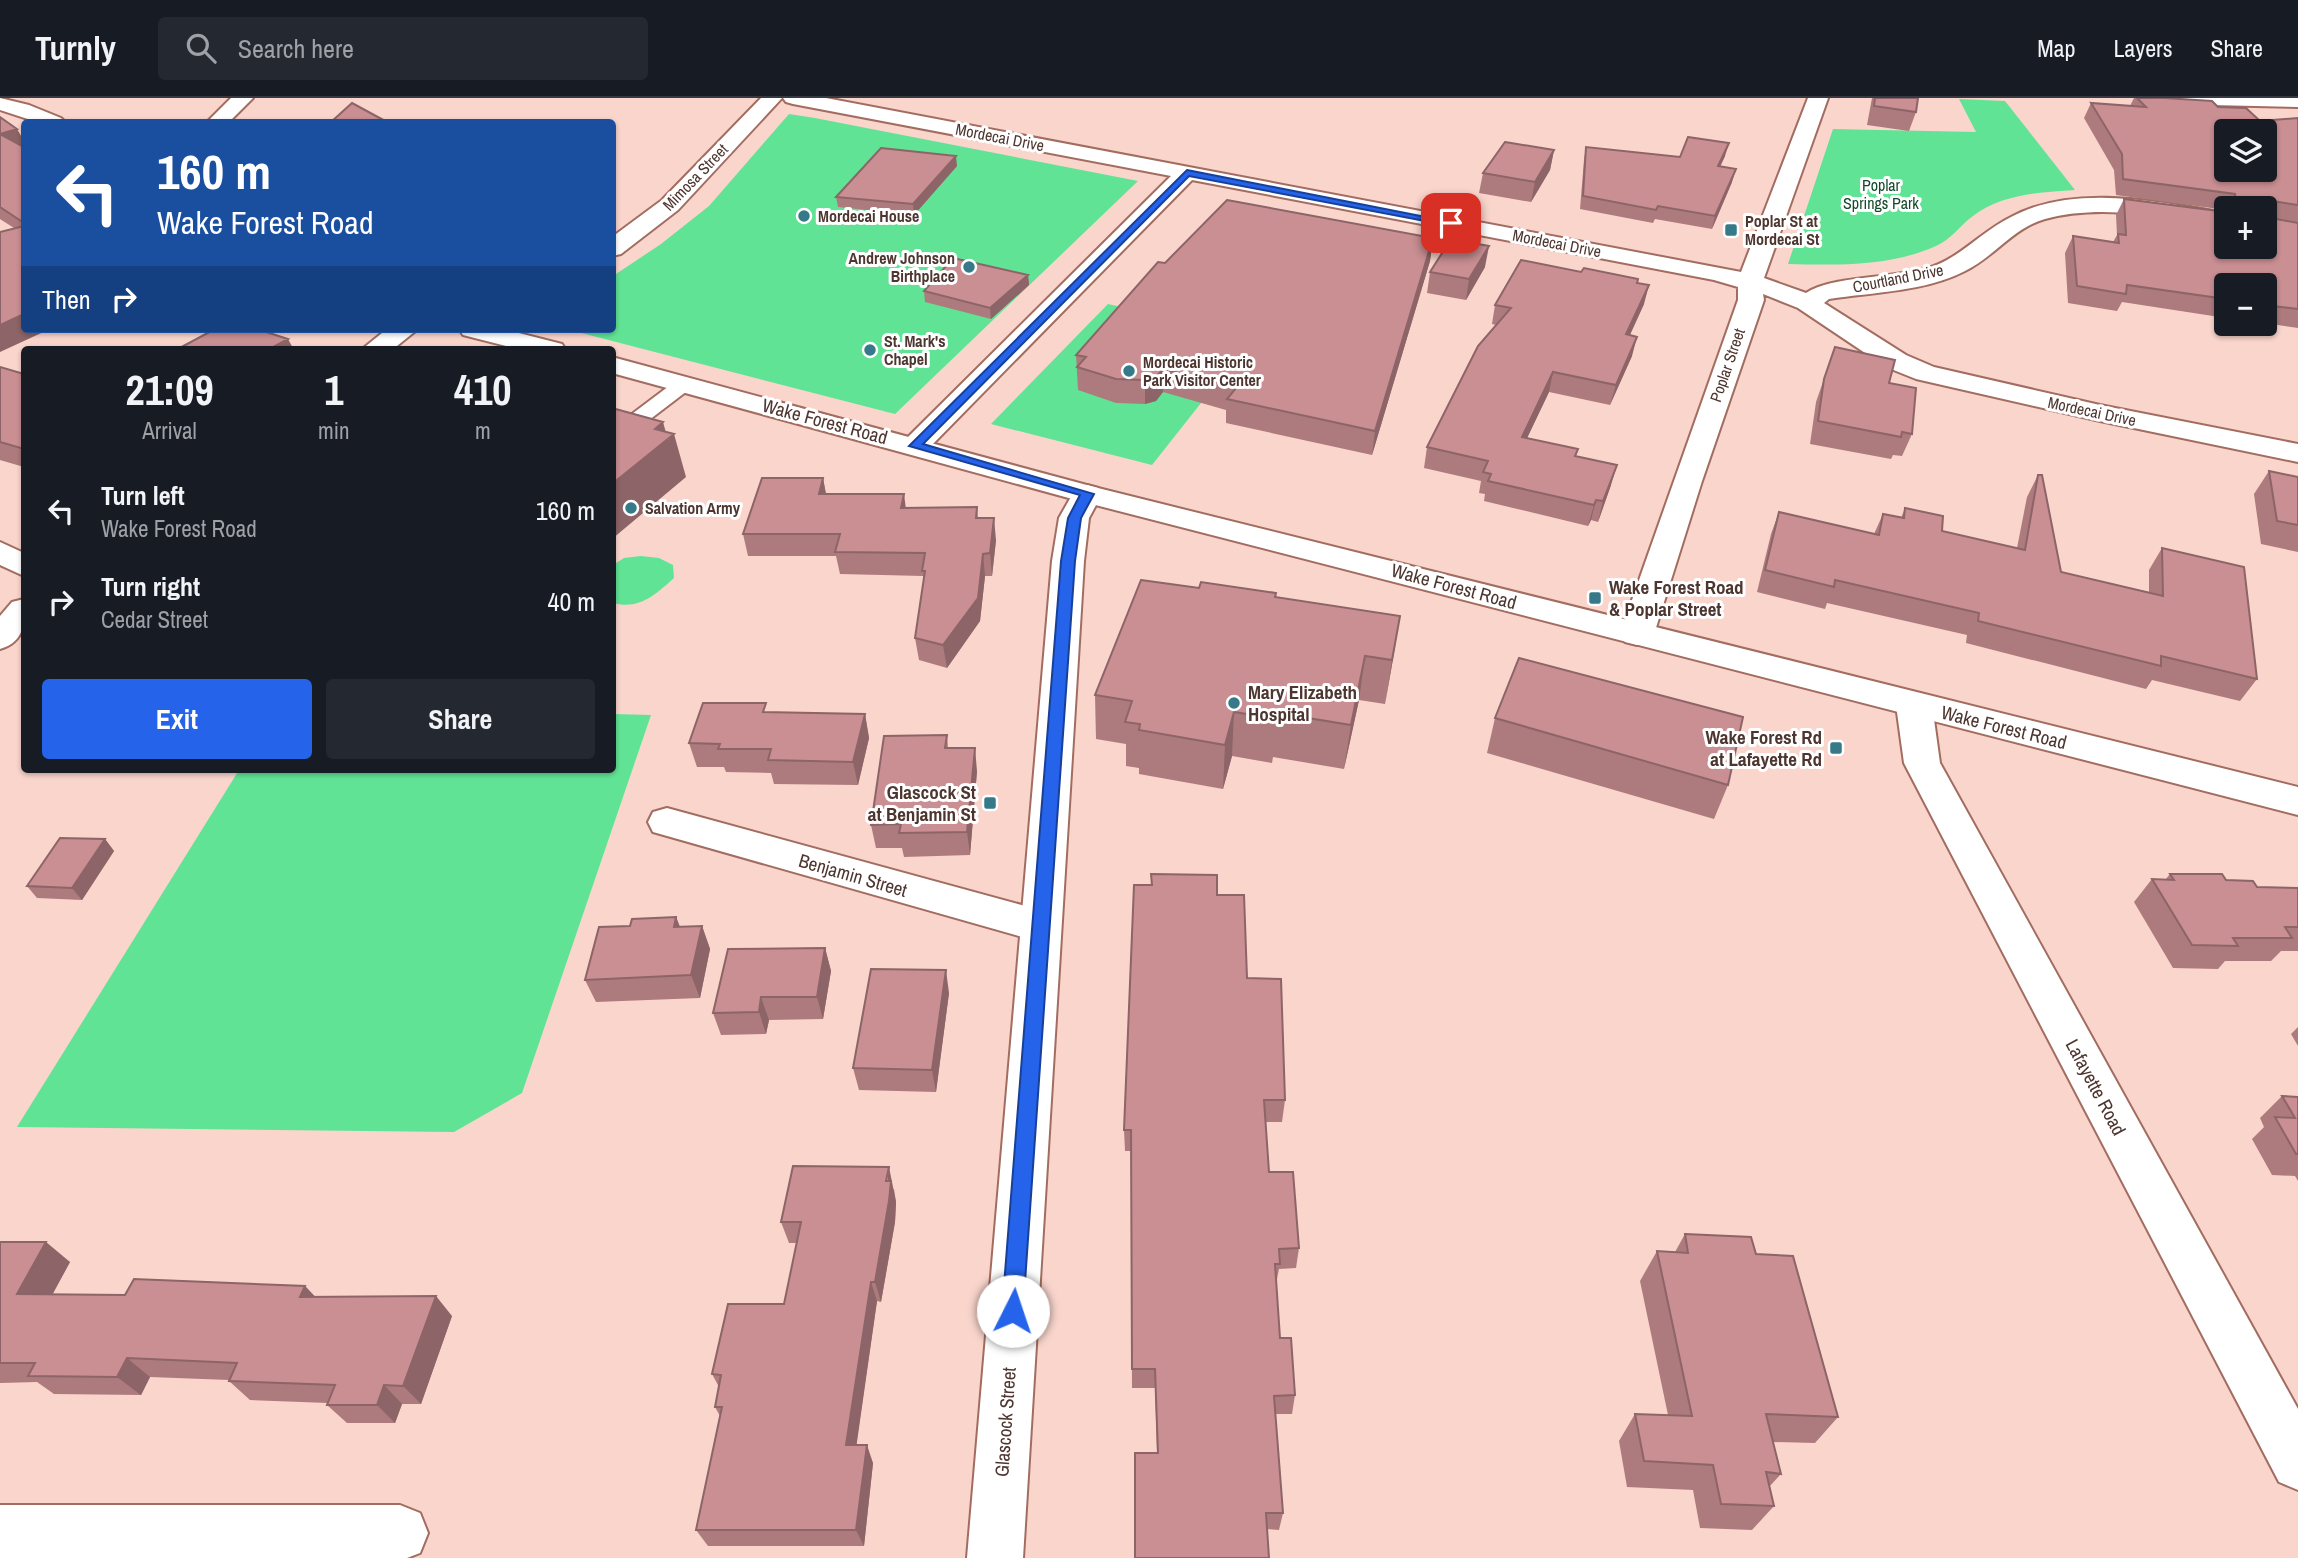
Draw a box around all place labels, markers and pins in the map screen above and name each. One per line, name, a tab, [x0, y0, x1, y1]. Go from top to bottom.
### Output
pin	[1421, 193, 1481, 253]
place label: Mordecai House	[818, 205, 919, 227]
marker: Mordecai House	[796, 208, 812, 224]
place label: Poplar St at Mordecai St	[1745, 210, 1820, 250]
marker: Poplar St at Mordecai St	[1723, 222, 1739, 238]
place label: Andrew Johnson Birthplace	[849, 247, 955, 287]
marker: Andrew Johnson Birthplace	[961, 259, 977, 275]
place label: St. Mark's Chapel	[884, 330, 945, 370]
marker: St. Mark's Chapel	[862, 342, 878, 358]
place label: Mordecai Historic Park Visitor Center	[1143, 351, 1262, 391]
marker: Mordecai Historic Park Visitor Center	[1121, 363, 1137, 379]
place label: Salvation Army	[645, 497, 741, 519]
marker: Salvation Army	[623, 500, 639, 516]
place label: Wake Forest Road & Poplar Street	[1609, 574, 1744, 622]
marker: Wake Forest Road & Poplar Street	[1587, 590, 1603, 606]
place label: Mary Elizabeth Hospital	[1248, 679, 1357, 727]
marker: Mary Elizabeth Hospital	[1226, 695, 1242, 711]
place label: Wake Forest Rd at Lafayette Rd	[1706, 724, 1822, 772]
marker: Wake Forest Rd at Lafayette Rd	[1828, 740, 1844, 756]
place label: Glascock St at Benjamin St	[868, 779, 976, 827]
marker: Glascock St at Benjamin St	[982, 795, 998, 811]

